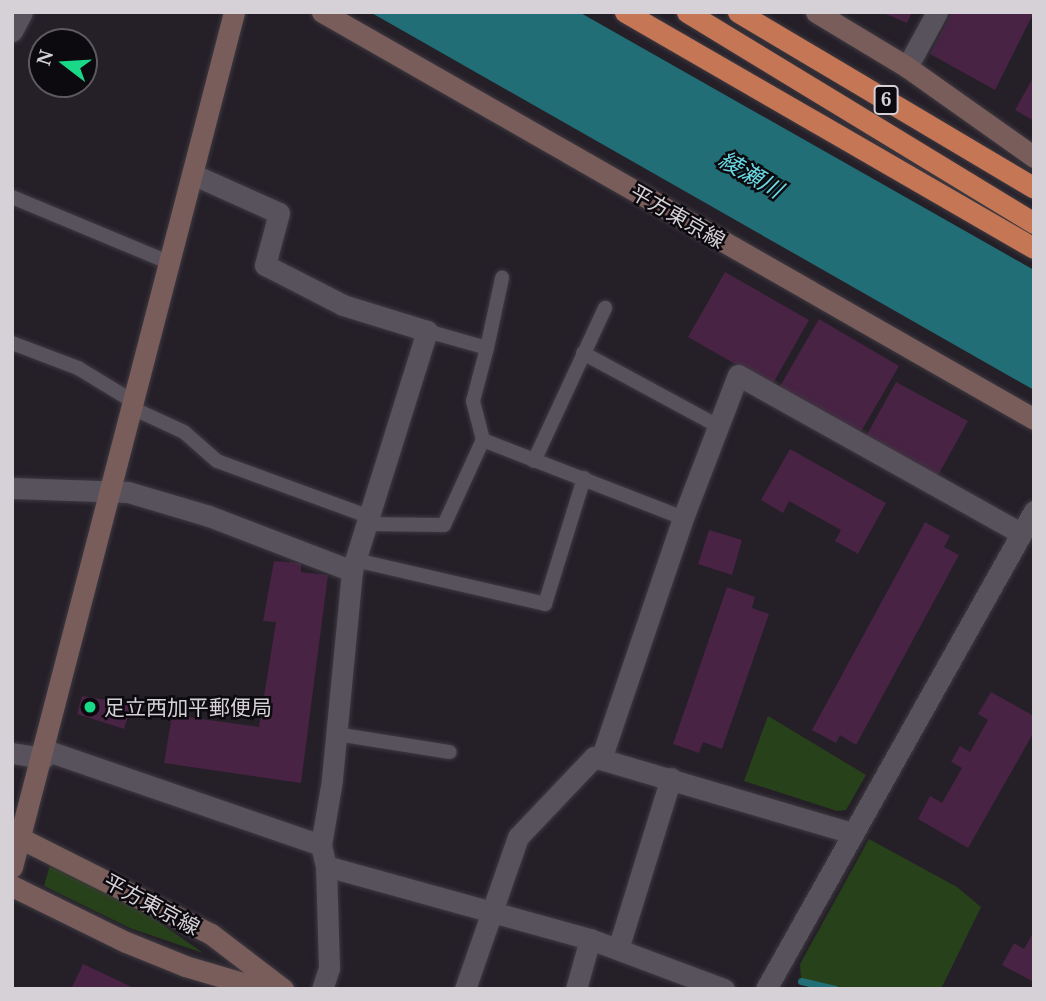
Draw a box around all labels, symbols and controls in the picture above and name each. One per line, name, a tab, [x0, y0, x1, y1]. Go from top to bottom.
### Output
north arrow	[28, 28, 98, 98]
text: N	[30, 46, 59, 68]
road number: 6	[872, 85, 900, 116]
water label: 綾瀬川	[714, 145, 788, 203]
street label: 平方東京線	[626, 179, 730, 253]
place label: 足立西加平郵便局	[104, 694, 272, 720]
marker: 足立西加平郵便局	[82, 699, 98, 715]
street label: 平方東京線	[100, 868, 204, 940]

